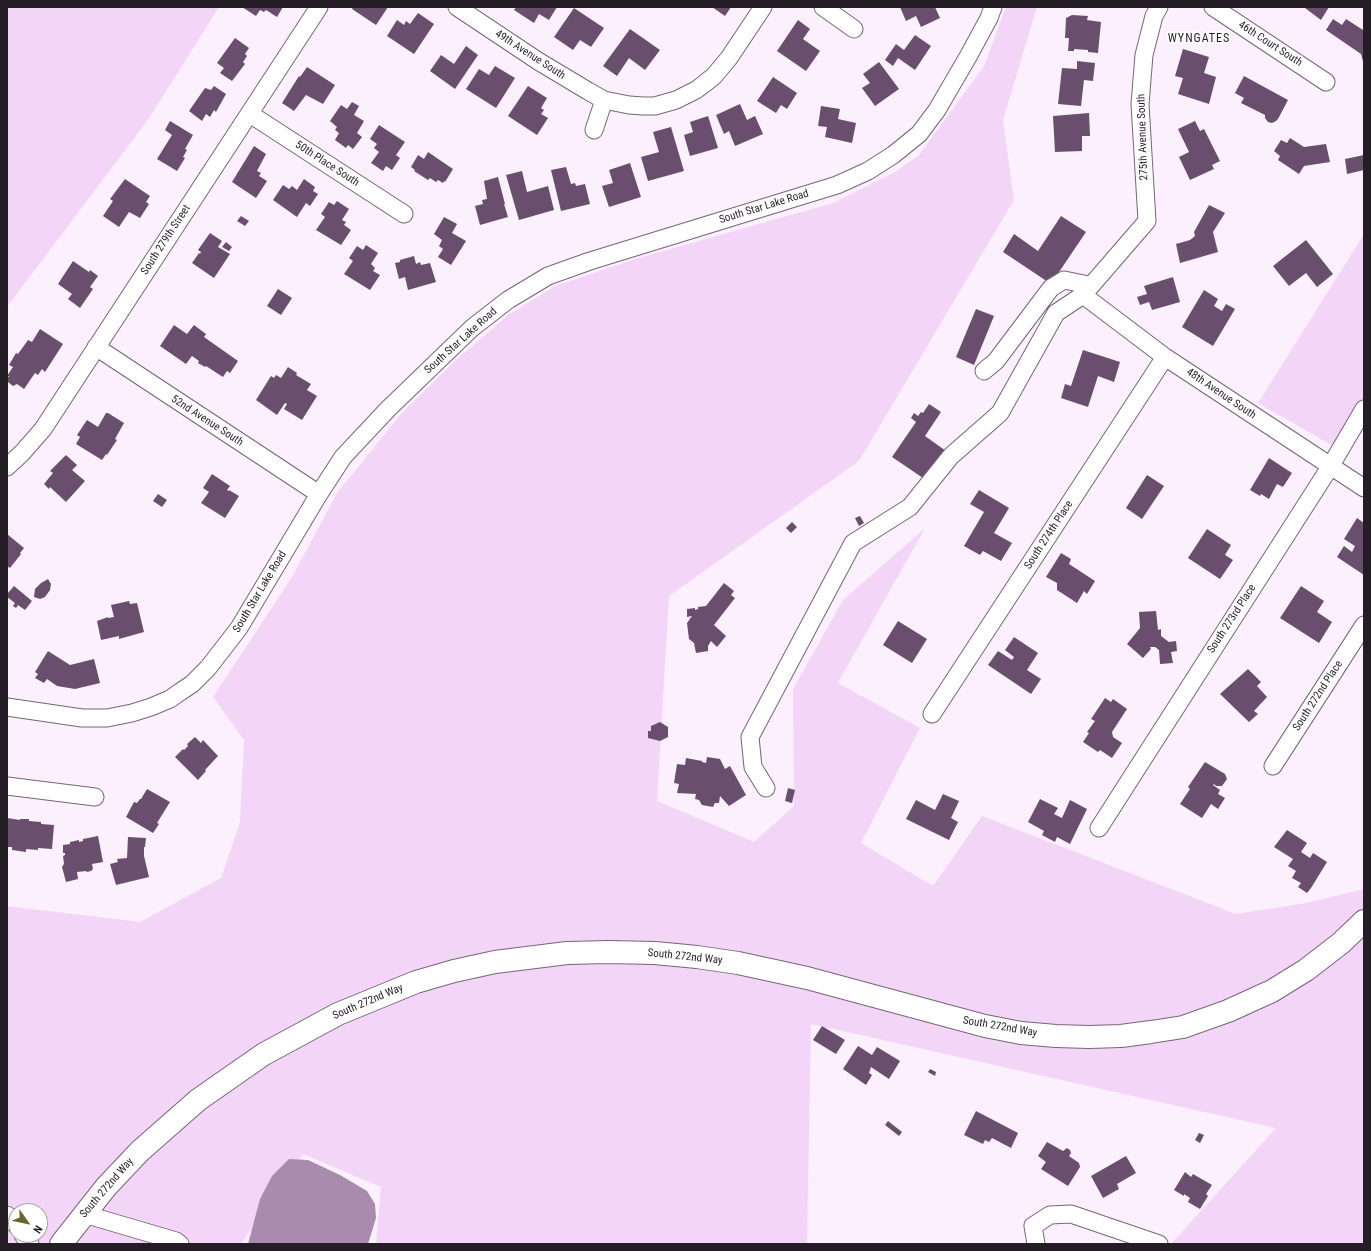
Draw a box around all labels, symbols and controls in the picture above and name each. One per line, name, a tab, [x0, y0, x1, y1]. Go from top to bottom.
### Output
street label: 46th Court South	[1236, 18, 1304, 70]
street label: 49th Avenue South	[492, 27, 568, 83]
district label: WYNGATES	[1168, 32, 1230, 46]
street label: 275th Avenue South	[1135, 93, 1151, 181]
street label: 50th Place South	[292, 138, 362, 190]
street label: South Star Lake Road	[718, 187, 810, 227]
street label: South 279th Street	[138, 203, 194, 277]
street label: South Star Lake Road	[422, 305, 500, 377]
street label: 48th Avenue South	[1184, 366, 1258, 422]
street label: 52nd Avenue South	[168, 393, 246, 449]
street label: South 274th Place	[1022, 498, 1076, 572]
street label: South Star Lake Road	[230, 549, 290, 635]
street label: South 273rd Place	[1205, 582, 1259, 656]
street label: South 272nd Place	[1290, 658, 1346, 734]
street label: South 272nd Way	[647, 947, 723, 967]
street label: South 272nd Way	[331, 981, 405, 1023]
street label: South 272nd Way	[962, 1014, 1038, 1040]
street label: South 272nd Way	[77, 1155, 137, 1221]
north arrow	[8, 1203, 48, 1243]
text: N	[30, 1223, 45, 1236]

